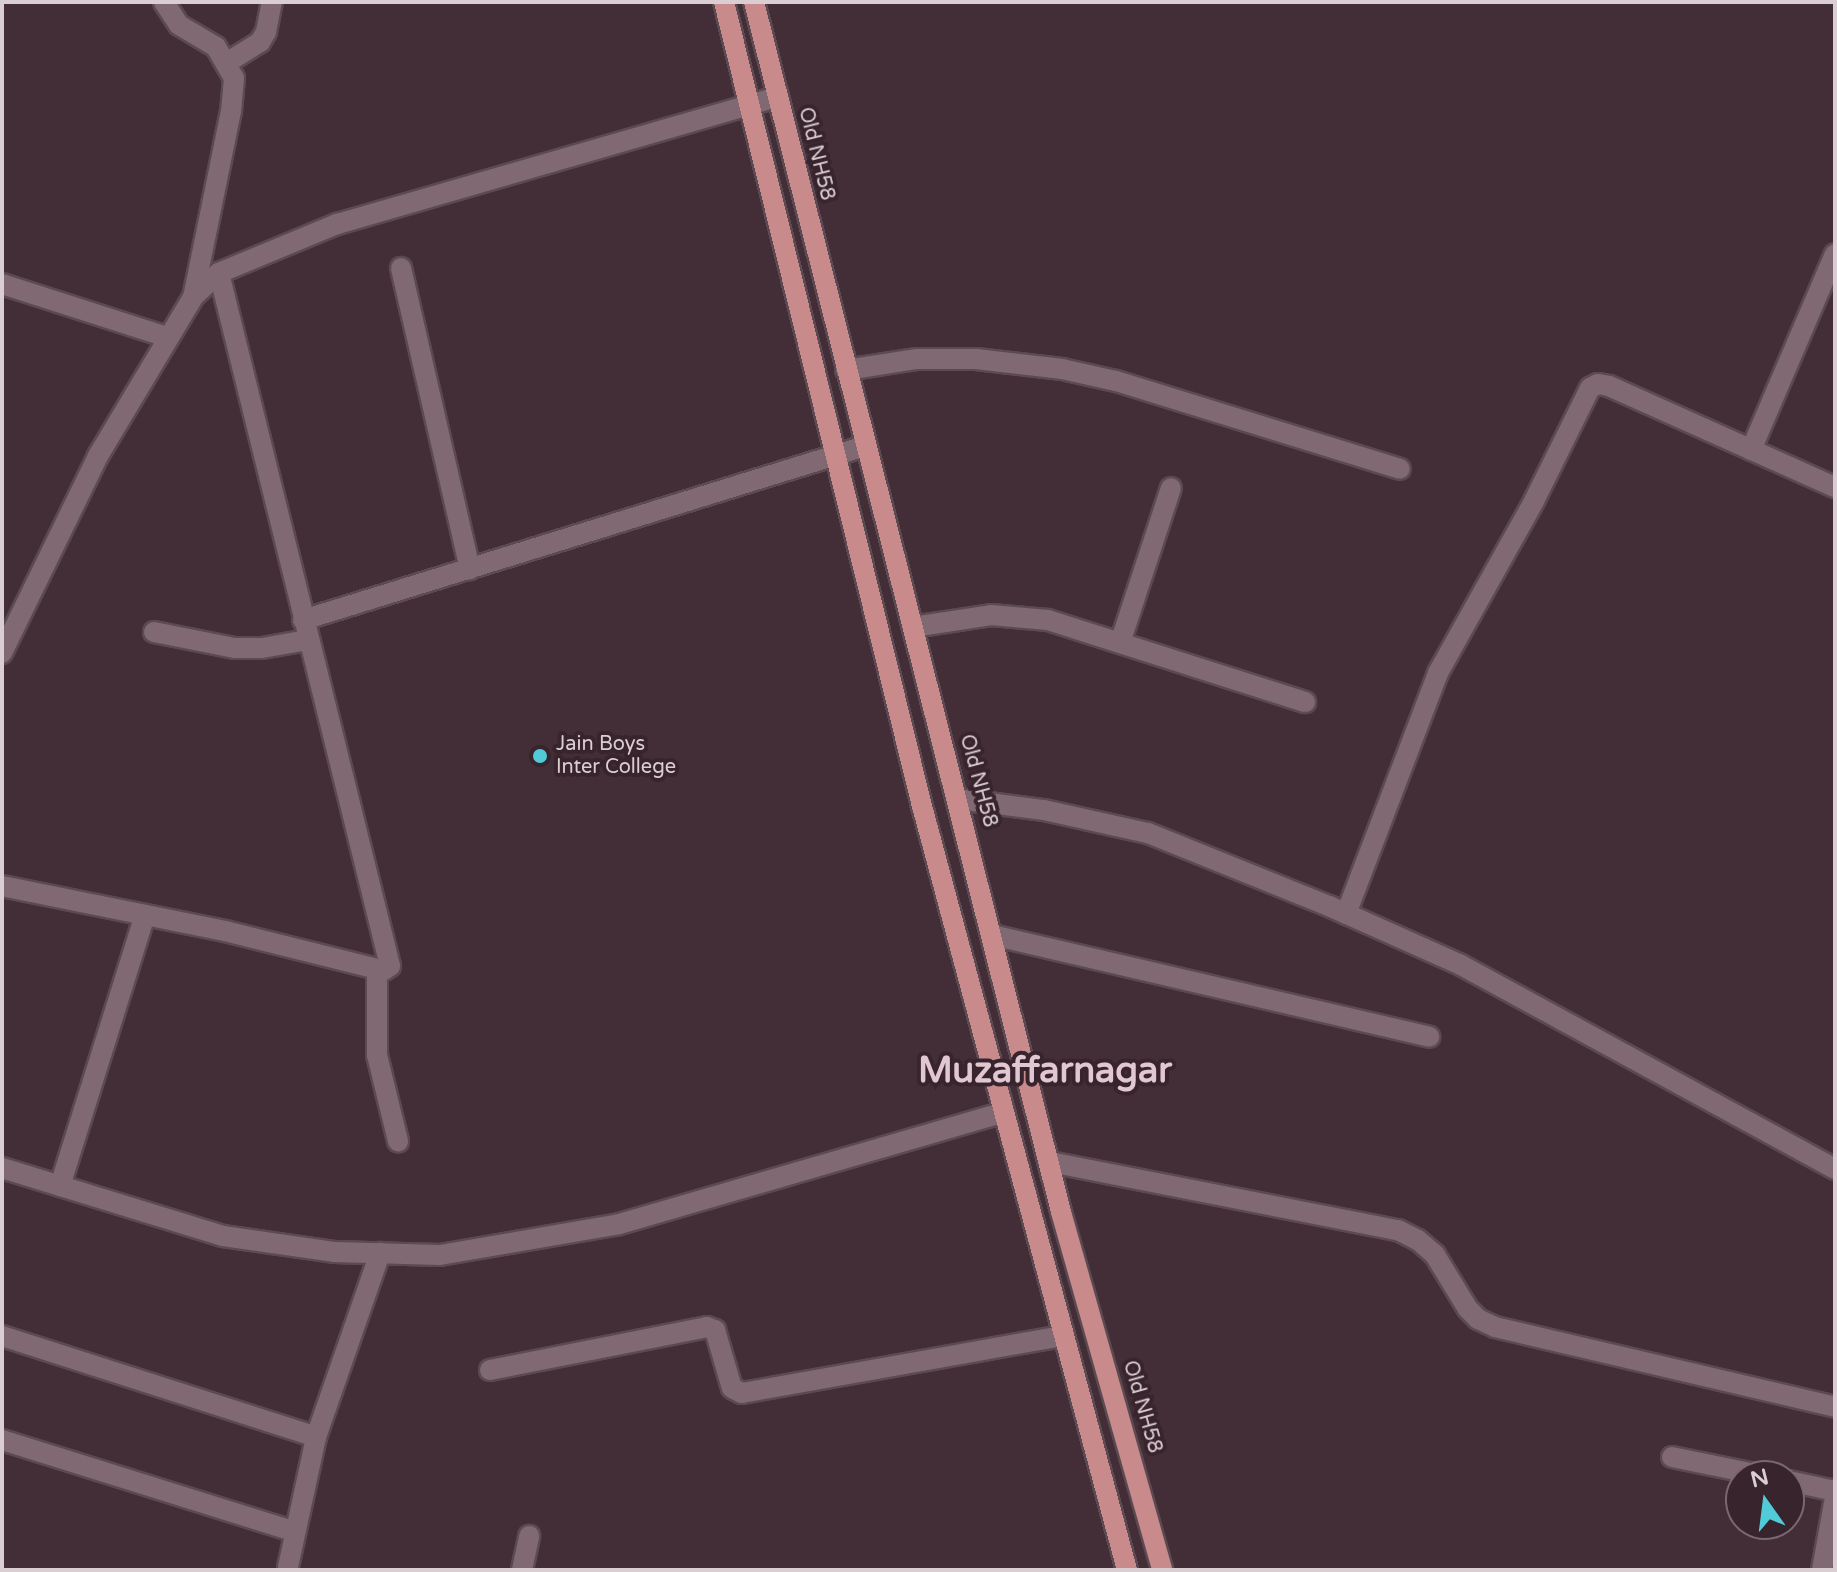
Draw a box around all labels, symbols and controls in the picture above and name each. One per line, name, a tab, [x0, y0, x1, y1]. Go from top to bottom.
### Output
street label: Old NH58	[793, 105, 839, 203]
place label: Jain Boys Inter College	[556, 732, 676, 779]
street label: Old NH58	[954, 732, 1002, 830]
marker: Jain Boys Inter College	[531, 747, 549, 765]
district label: Muzaffarnagar	[918, 1049, 1172, 1093]
street label: Old NH58	[1117, 1358, 1167, 1456]
north arrow	[1725, 1460, 1805, 1540]
text: N	[1748, 1464, 1771, 1493]

